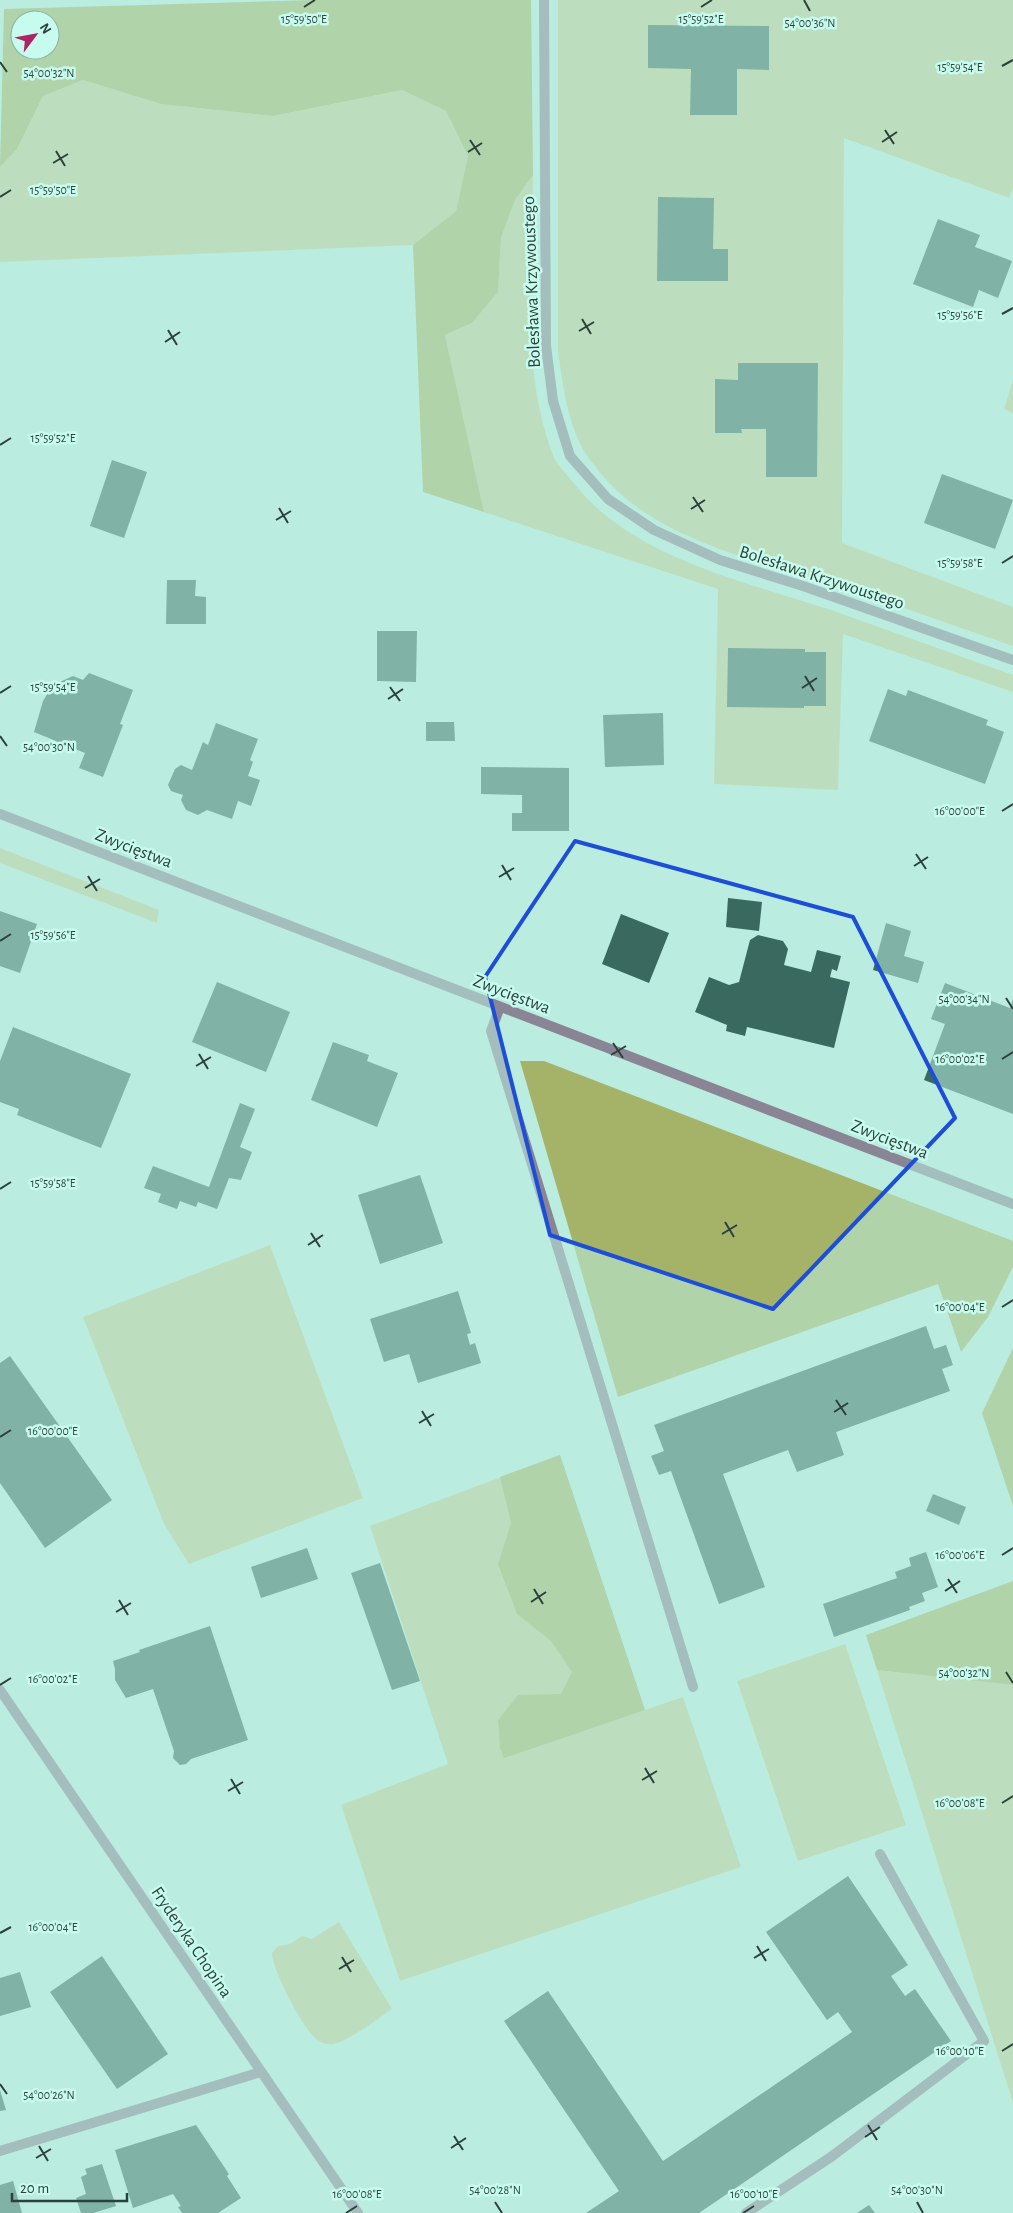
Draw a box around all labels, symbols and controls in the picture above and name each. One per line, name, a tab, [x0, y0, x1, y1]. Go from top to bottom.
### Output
north arrow	[10, 10, 60, 60]
text: 15°59'50"E	[281, 13, 327, 25]
text: 15°59'52"E	[679, 13, 724, 25]
text: 54°00'36"N	[784, 17, 836, 29]
text: N	[37, 21, 54, 36]
text: 15°59'54"E	[937, 61, 983, 73]
text: 54°00'32"N	[24, 67, 74, 79]
text: 15°59'50"E	[30, 184, 76, 196]
street label: Bolesława Krzywoustego	[520, 196, 544, 368]
text: 15°59'56"E	[937, 309, 983, 321]
text: 15°59'52"E	[31, 432, 76, 444]
street label: Bolesława Krzywoustego	[737, 543, 906, 613]
text: 15°59'58"E	[937, 557, 983, 569]
text: 15°59'54"E	[30, 681, 76, 693]
text: 54°00'30"N	[23, 741, 75, 753]
text: 16°00'00"E	[935, 805, 985, 817]
street label: Zwycięstwa	[93, 826, 175, 872]
text: 15°59'56"E	[30, 929, 76, 941]
street label: Zwycięstwa	[471, 972, 553, 1018]
text: 54°00'34"N	[938, 993, 990, 1005]
text: 16°00'02"E	[936, 1053, 985, 1065]
street label: Zwycięstwa	[849, 1117, 931, 1163]
text: 15°59'58"E	[30, 1177, 76, 1189]
text: 16°00'04"E	[935, 1301, 985, 1313]
text: 16°00'00"E	[28, 1425, 78, 1437]
text: 16°00'06"E	[935, 1549, 985, 1561]
text: 54°00'32"N	[939, 1667, 989, 1679]
text: 16°00'02"E	[29, 1673, 78, 1685]
text: 16°00'08"E	[935, 1797, 985, 1809]
street label: Fryderyka Chopina	[147, 1884, 235, 2001]
text: 16°00'04"E	[28, 1921, 78, 1933]
text: 16°00'10"E	[936, 2045, 984, 2057]
text: 54°00'26"N	[23, 2089, 75, 2101]
scale bar	[12, 2170, 128, 2202]
text: 20 m	[20, 2181, 49, 2196]
text: 54°00'28"N	[469, 2184, 521, 2196]
text: 54°00'30"N	[891, 2184, 943, 2196]
text: 16°00'08"E	[332, 2188, 382, 2200]
text: 16°00'10"E	[730, 2188, 778, 2200]

